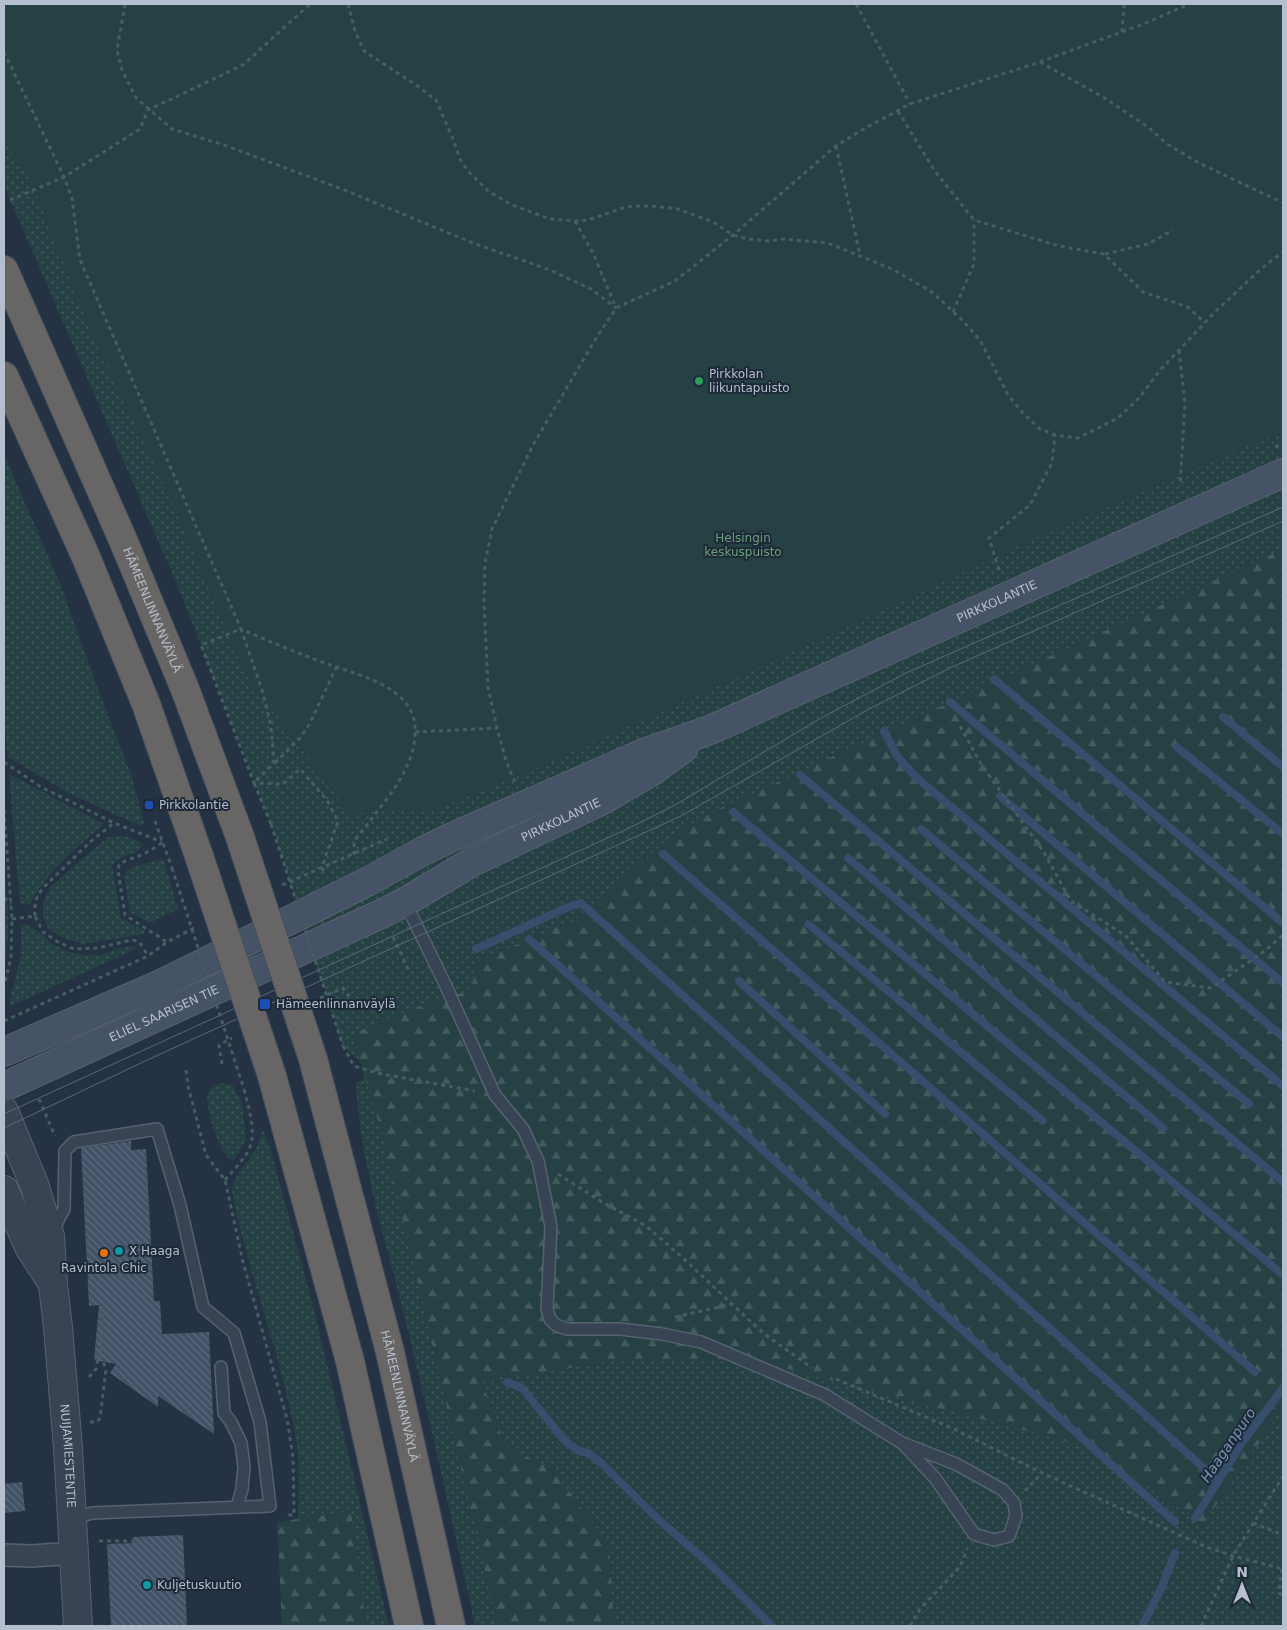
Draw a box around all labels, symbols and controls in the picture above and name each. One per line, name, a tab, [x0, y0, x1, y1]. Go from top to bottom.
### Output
place label: Pirkkolan liikuntapuisto	[709, 367, 790, 395]
marker: Pirkkolan liikuntapuisto	[693, 375, 705, 387]
park label: Helsingin keskuspuisto	[704, 531, 782, 559]
street label: HÄMEENLINNANVÄYLÄ	[120, 545, 186, 676]
street label: PIRKKOLANTIE	[955, 577, 1039, 625]
street label: PIRKKOLANTIE	[519, 795, 603, 845]
place label: Pirkkolantie	[159, 798, 229, 812]
marker: Pirkkolantie	[143, 799, 155, 811]
street label: ELIEL SAARISEN TIE	[107, 982, 221, 1045]
marker: Hämeenlinnanväylä	[258, 997, 272, 1011]
place label: Hämeenlinnanväylä	[276, 997, 396, 1011]
place label: X Haaga	[129, 1244, 180, 1258]
marker: X Haaga	[113, 1245, 125, 1257]
marker: Ravintola Chic	[98, 1247, 110, 1259]
place label: Ravintola Chic	[61, 1261, 147, 1275]
street label: HÄMEENLINNANVÄYLÄ	[378, 1329, 422, 1464]
street label: NUIJAMIESTENTIE	[57, 1403, 78, 1508]
water label: Haaganpuro	[1197, 1405, 1259, 1485]
north arrow	[1217, 1560, 1267, 1610]
text: N	[1236, 1564, 1248, 1580]
place label: Kuljetuskuutio	[157, 1578, 242, 1592]
marker: Kuljetuskuutio	[141, 1579, 153, 1591]

